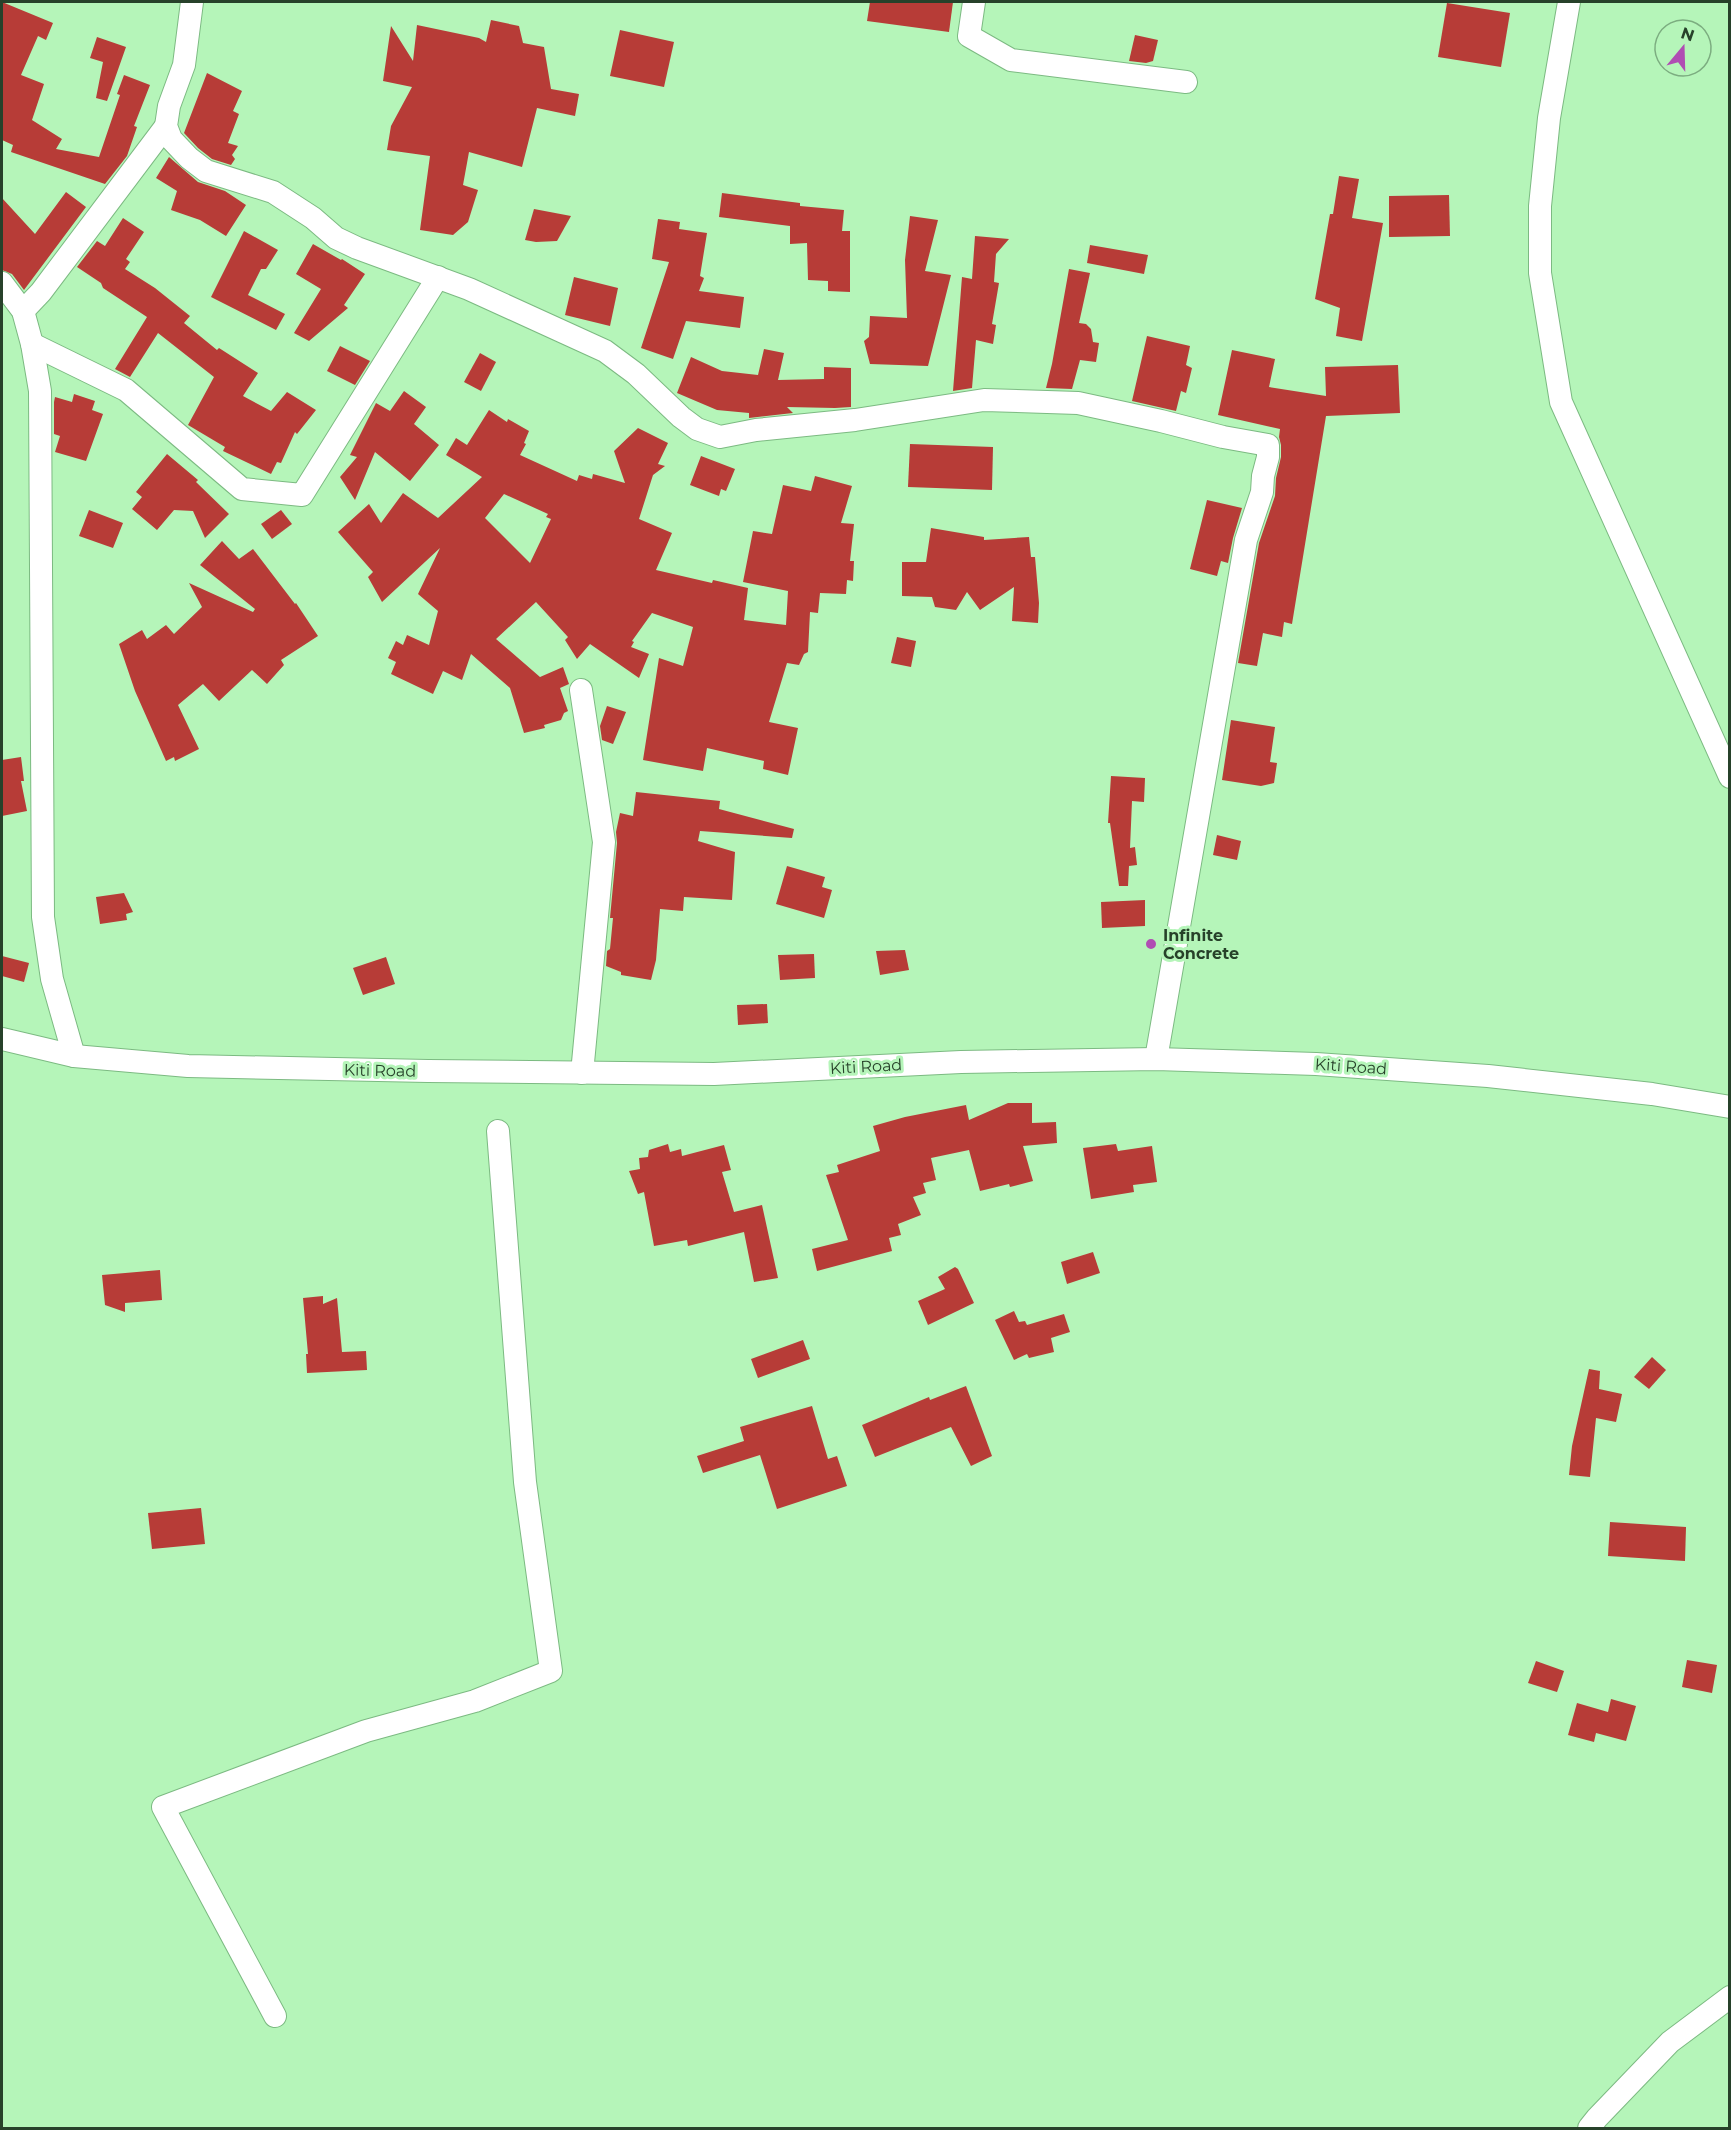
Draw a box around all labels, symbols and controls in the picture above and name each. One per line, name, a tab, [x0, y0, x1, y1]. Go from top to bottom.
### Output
north arrow	[1653, 18, 1713, 78]
text: N	[1679, 23, 1697, 45]
place label: Infinite Concrete	[1163, 926, 1239, 963]
marker: Infinite Concrete	[1144, 937, 1158, 951]
street label: Kiti Road	[1314, 1054, 1388, 1078]
street label: Kiti Road	[829, 1055, 903, 1078]
street label: Kiti Road	[344, 1060, 416, 1081]

